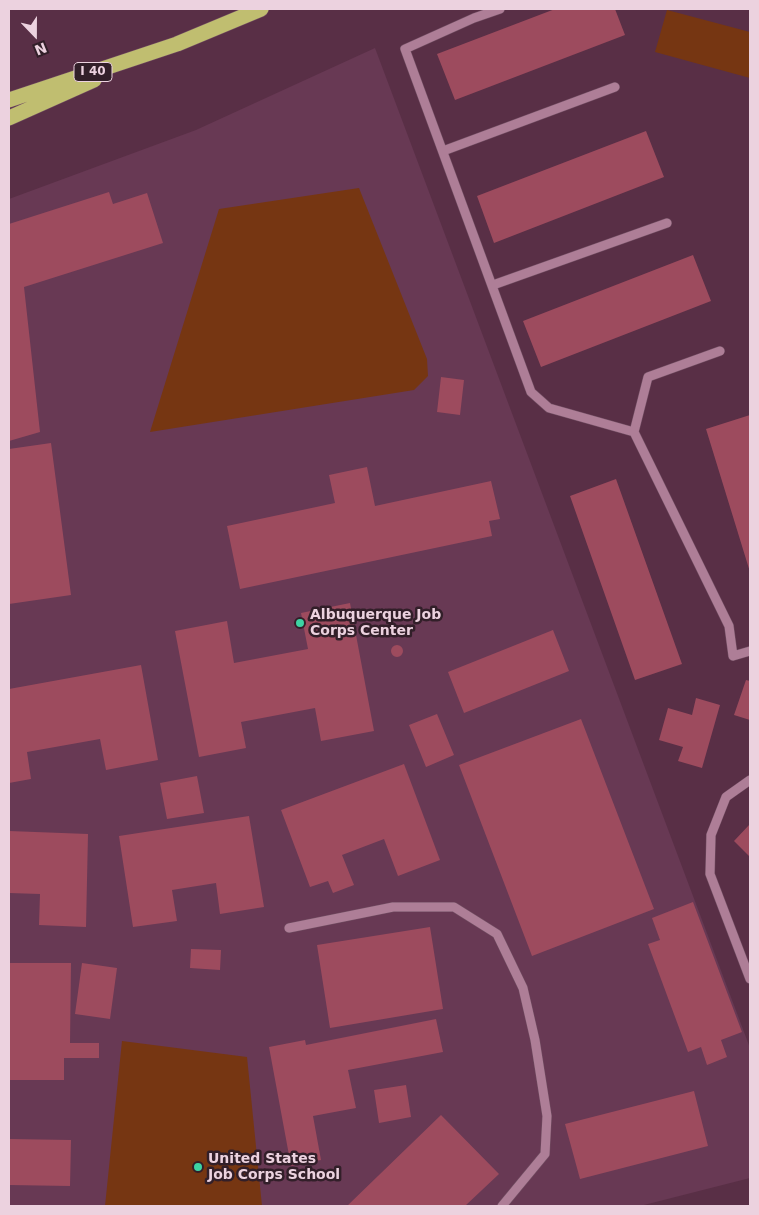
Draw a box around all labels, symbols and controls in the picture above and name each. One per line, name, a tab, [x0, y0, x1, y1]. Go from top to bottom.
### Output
north arrow	[10, 10, 60, 60]
text: N	[32, 39, 49, 59]
road number: I 40	[74, 62, 112, 82]
place label: Albuquerque Job Corps Center	[310, 607, 441, 640]
marker: Albuquerque Job Corps Center	[294, 617, 306, 629]
place label: United States Job Corps School	[208, 1151, 340, 1184]
marker: United States Job Corps School	[192, 1161, 204, 1173]

